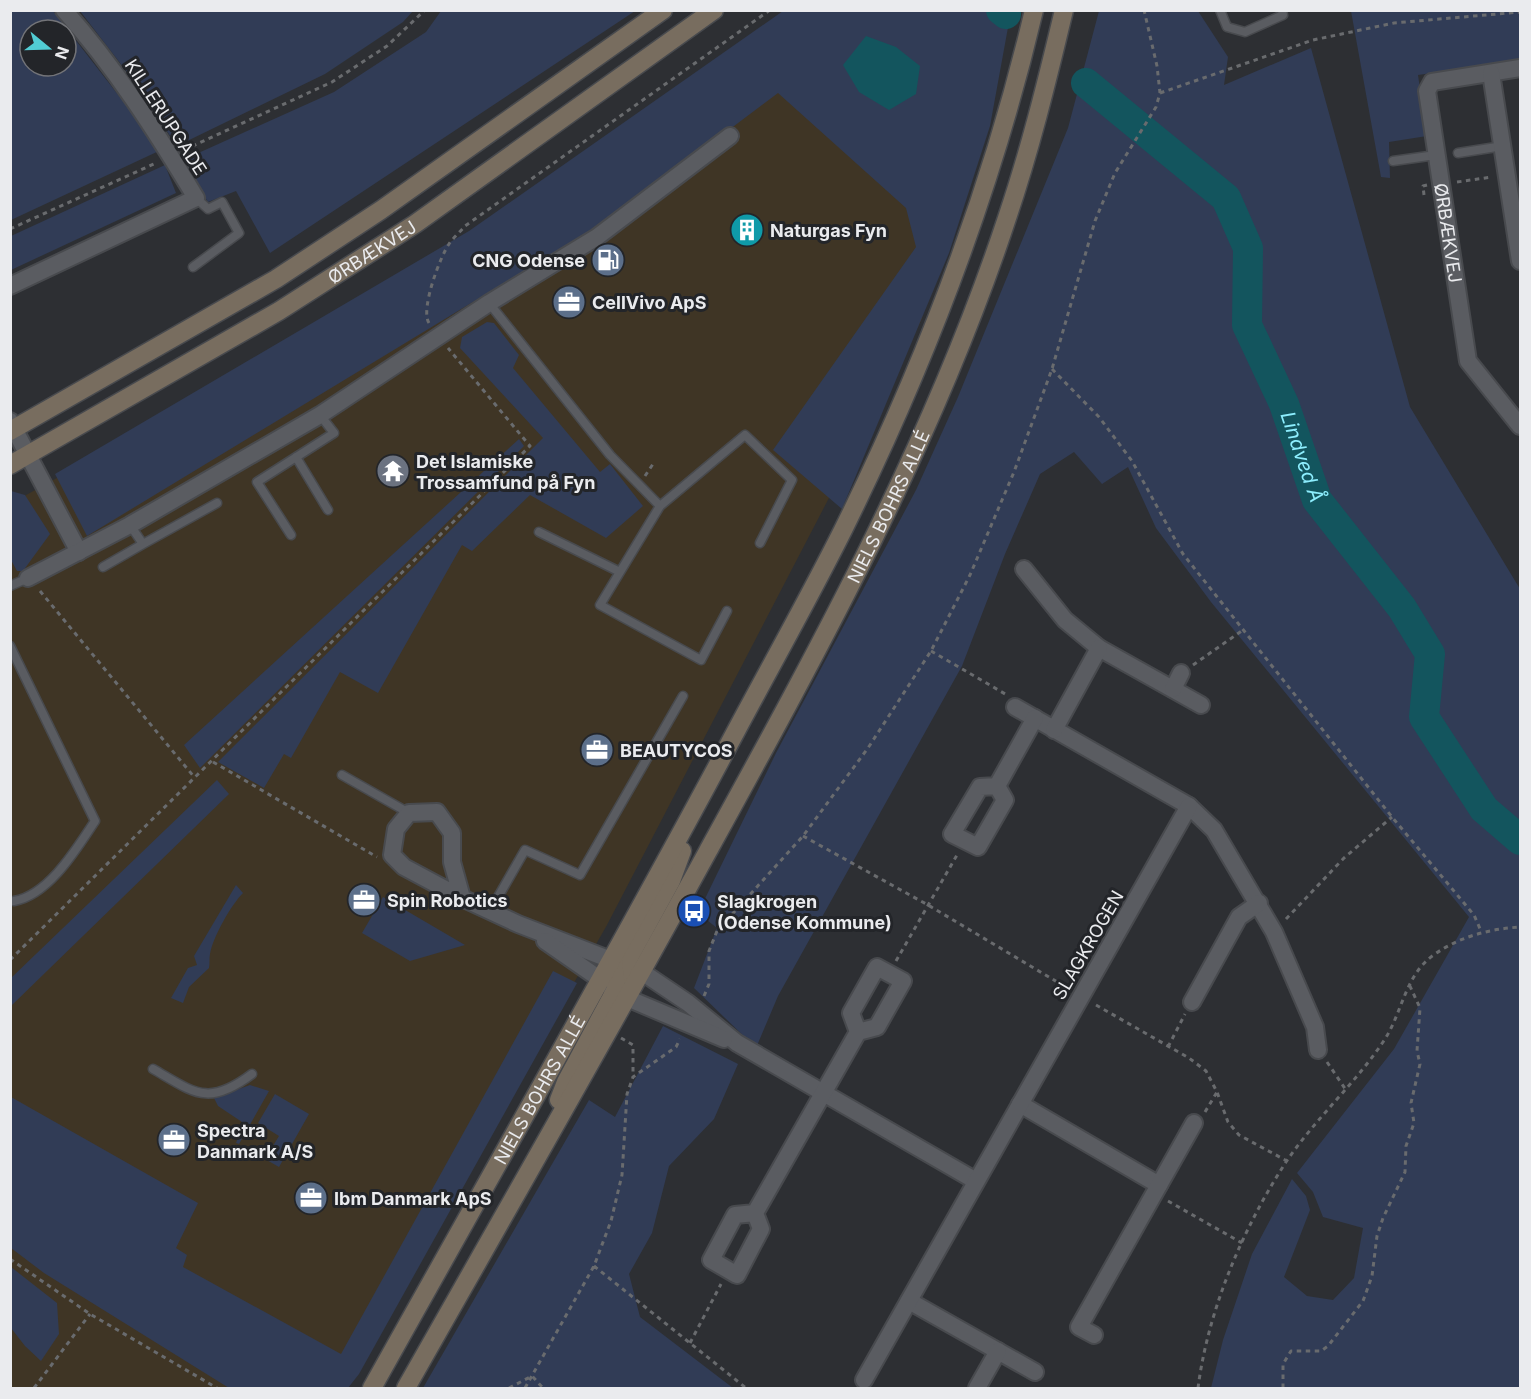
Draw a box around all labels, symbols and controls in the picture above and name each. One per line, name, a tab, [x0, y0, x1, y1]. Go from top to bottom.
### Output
north arrow	[18, 18, 78, 78]
text: N	[51, 44, 74, 62]
street label: KILLERUPGADE	[121, 55, 211, 179]
street label: ØRBÆKVEJ	[1431, 182, 1466, 284]
building icon: Naturgas Fyn	[729, 212, 765, 248]
street label: ØRBÆKVEJ	[324, 216, 420, 288]
place label: Naturgas Fyn	[770, 220, 887, 241]
fuel station icon: CNG Odense	[590, 242, 626, 278]
place label: CNG Odense	[472, 250, 585, 271]
office icon: CellVivo ApS	[551, 284, 587, 320]
place label: CellVivo ApS	[592, 292, 707, 313]
water label: Lindved Å	[1275, 408, 1331, 505]
street label: NIELS BOHRS ALLÉ	[843, 426, 933, 586]
place label: Det Islamiske Trossamfund på Fyn	[416, 451, 595, 493]
temple icon: Det Islamiske Trossamfund på Fyn	[375, 453, 411, 489]
office icon: BEAUTYCOS	[579, 732, 615, 768]
place label: BEAUTYCOS	[620, 740, 733, 761]
office icon: Spin Robotics	[346, 882, 382, 918]
street label: SLAGKROGEN	[1048, 887, 1128, 1003]
place label: Spin Robotics	[387, 890, 508, 911]
place label: Slagkrogen (Odense Kommune)	[717, 891, 892, 933]
bus stop icon: Slagkrogen (Odense Kommune)	[676, 893, 712, 929]
street label: NIELS BOHRS ALLÉ	[489, 1011, 589, 1168]
place label: Spectra Danmark A/S	[197, 1120, 313, 1162]
office icon: Spectra Danmark A/S	[156, 1122, 192, 1158]
office icon: Ibm Danmark ApS	[293, 1180, 329, 1216]
place label: Ibm Danmark ApS	[334, 1188, 492, 1209]

